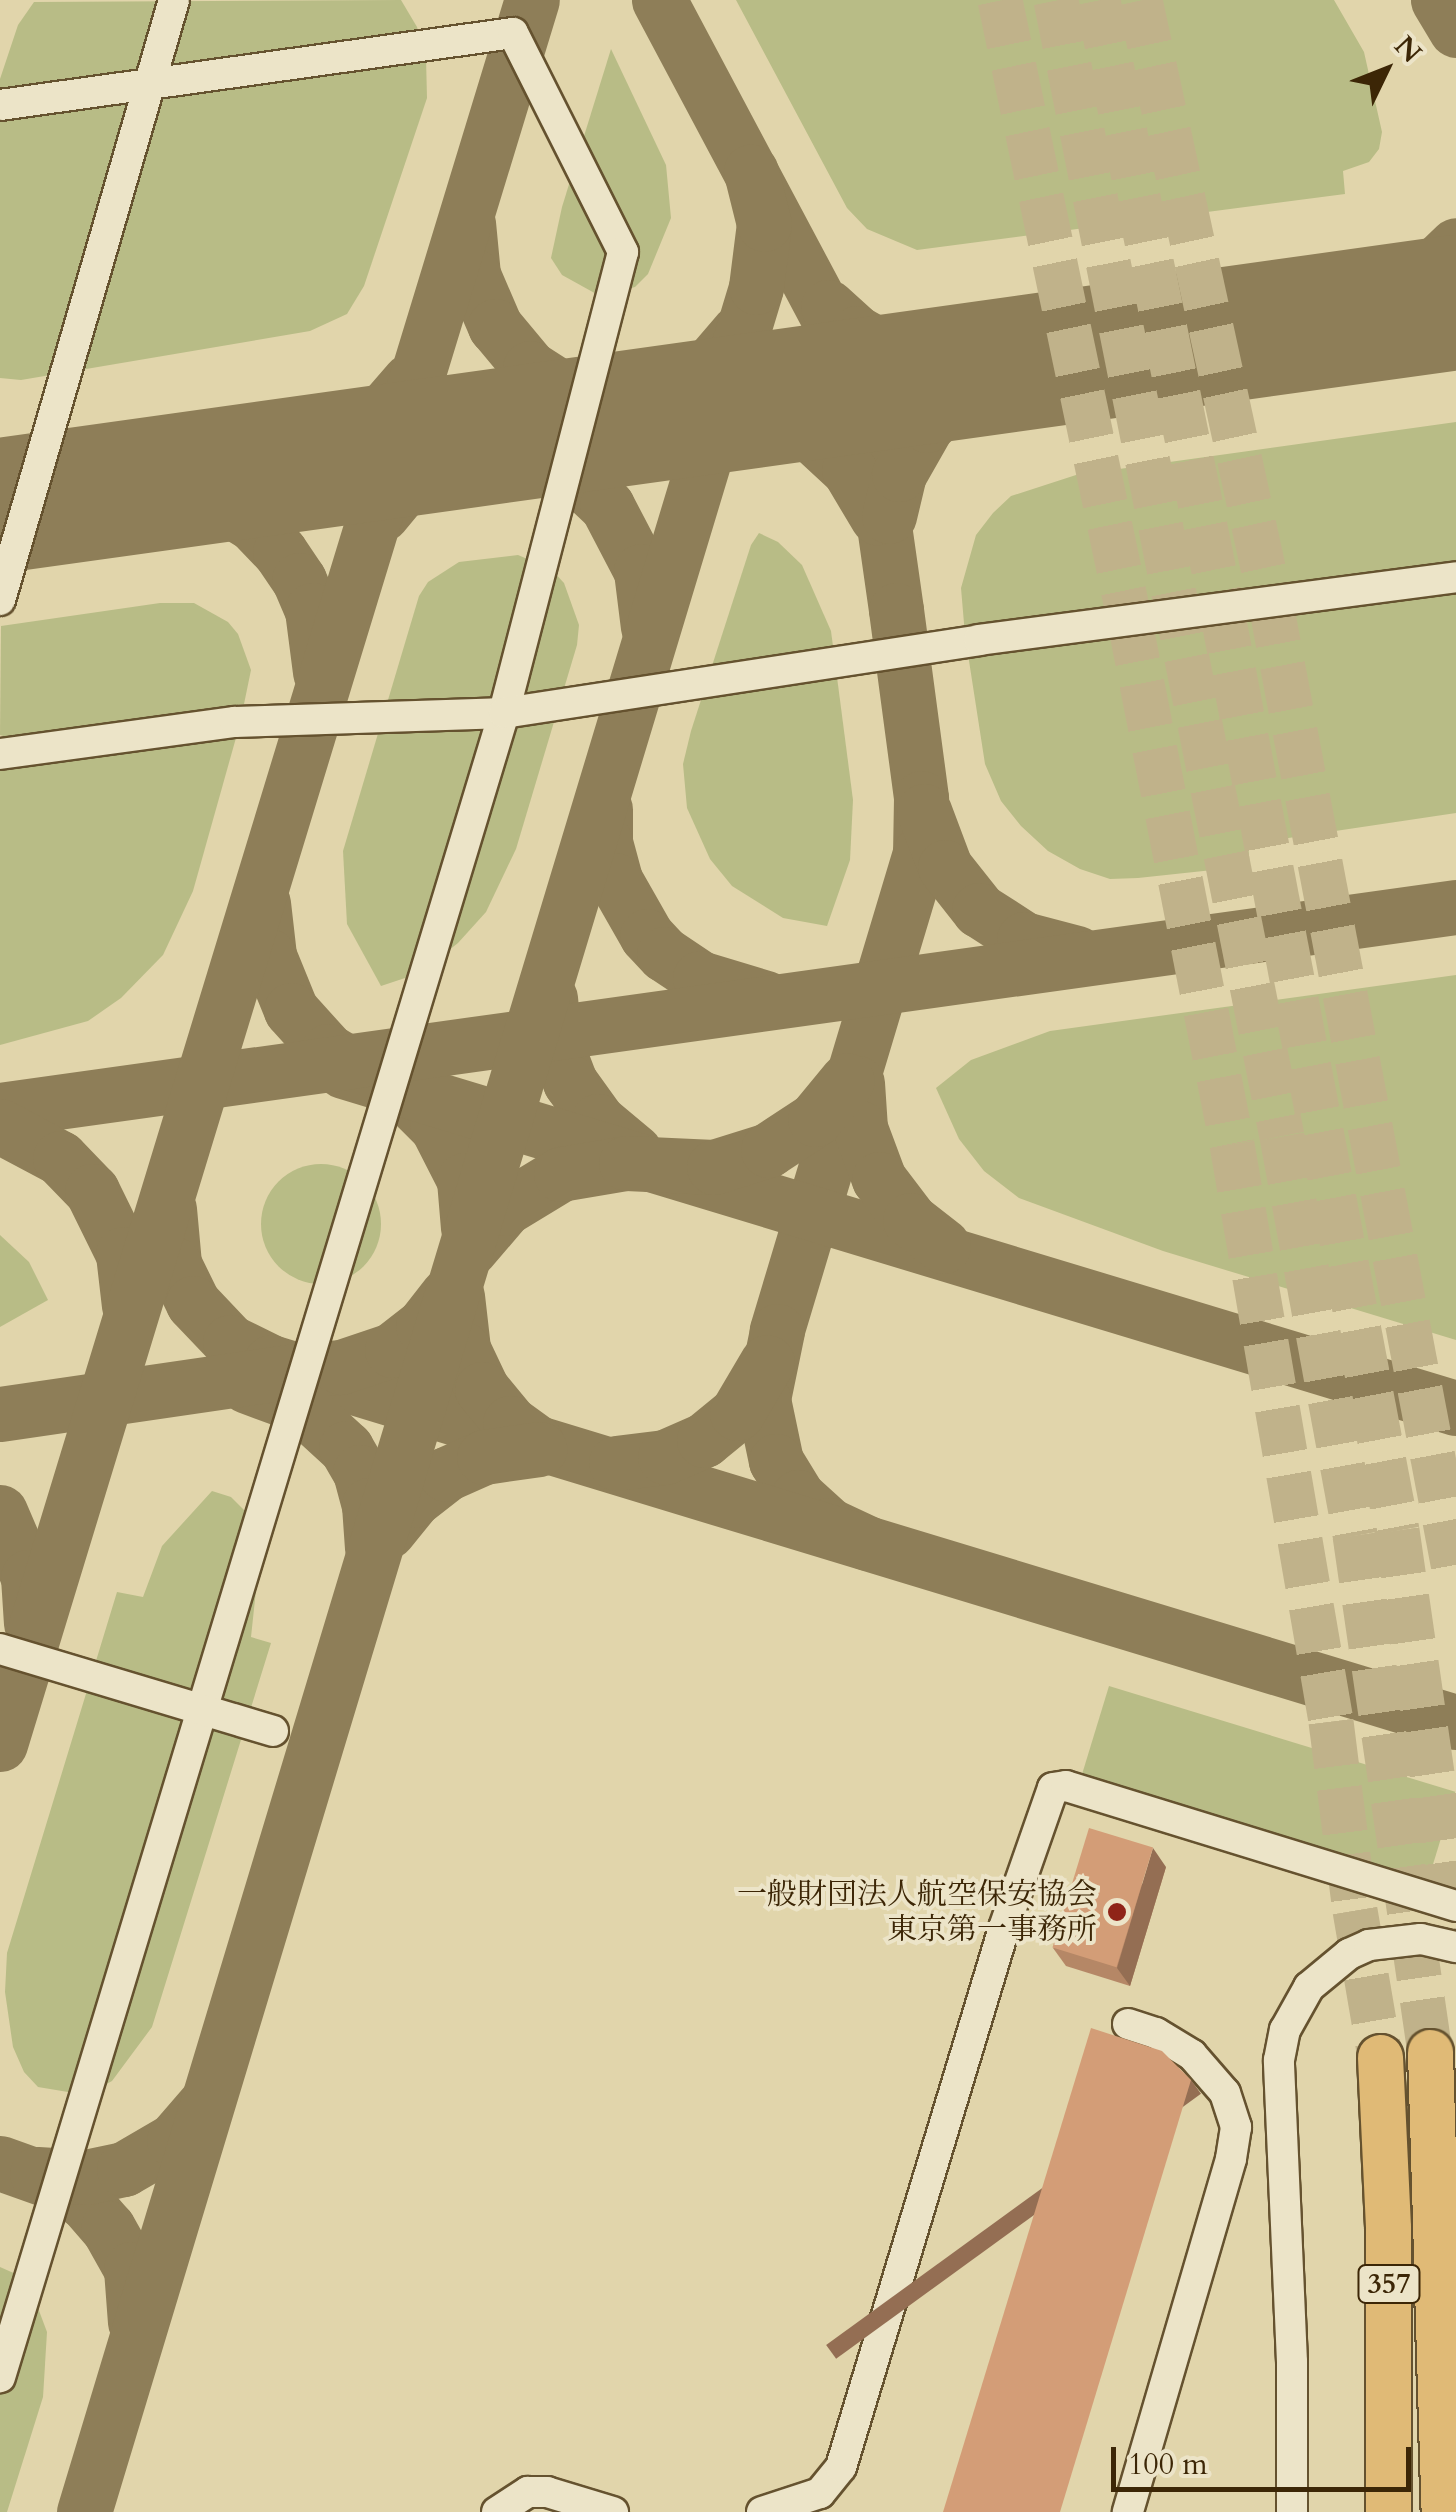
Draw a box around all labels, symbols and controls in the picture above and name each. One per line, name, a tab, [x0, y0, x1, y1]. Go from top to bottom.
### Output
north arrow	[1336, 20, 1436, 120]
text: N	[1386, 28, 1430, 71]
place label: 一般財団法人航空保安協会 東京第一事務所	[737, 1877, 1097, 1948]
marker: 一般財団法人航空保安協会 東京第一事務所	[1106, 1901, 1128, 1923]
road number: 357	[1356, 2261, 1422, 2307]
scale bar	[1116, 2427, 1416, 2489]
text: 100 m	[1128, 2444, 1208, 2485]

